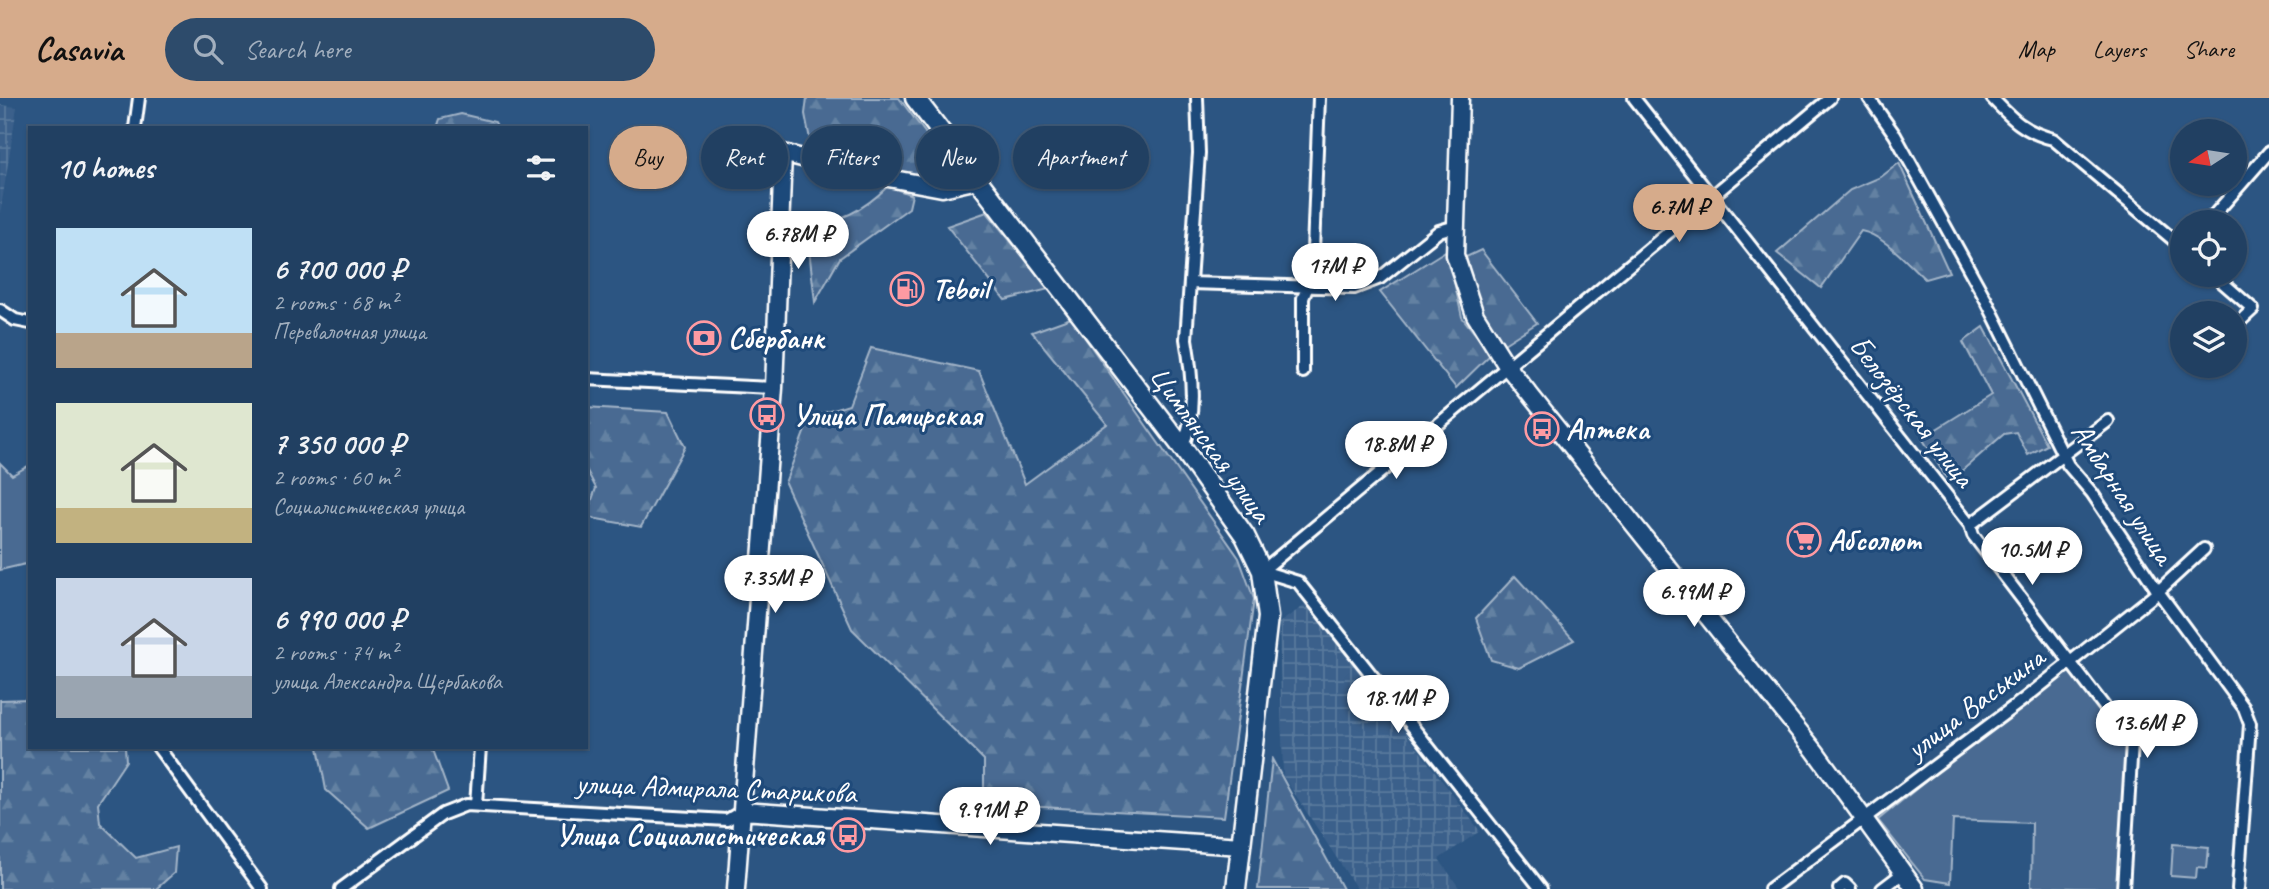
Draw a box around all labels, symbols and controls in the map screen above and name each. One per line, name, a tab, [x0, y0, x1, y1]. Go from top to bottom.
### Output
search box	[165, 18, 655, 81]
text: Casavia	[35, 28, 123, 70]
icon: search	[189, 30, 227, 68]
text: Search here	[245, 33, 351, 66]
text: Map	[2018, 34, 2055, 64]
text: Layers	[2093, 34, 2146, 64]
text: Share	[2184, 34, 2234, 64]
north arrow	[2170, 119, 2247, 196]
map controls	[2170, 119, 2247, 378]
chip: Buy	[609, 126, 687, 189]
chip: Rent	[701, 126, 788, 189]
chip: Filters	[802, 126, 902, 189]
chip: New	[916, 126, 999, 189]
chip: Apartment	[1013, 126, 1149, 189]
text: 10 homes	[56, 149, 154, 187]
icon: filters	[522, 149, 560, 187]
pin: 6.7M ₽	[1622, 184, 1736, 244]
text: 6.7M ₽	[1649, 192, 1709, 221]
button: locate	[2170, 210, 2247, 287]
pin: 6.78M ₽	[733, 212, 863, 271]
text: 6.78M ₽	[763, 219, 833, 248]
pin: 17M ₽	[1286, 244, 1384, 303]
text: 6 700 000 ₽	[273, 250, 405, 288]
text: 17M ₽	[1308, 251, 1362, 280]
icon: home	[112, 256, 196, 340]
fuel station icon: Teboil	[888, 270, 926, 308]
place label: Teboil	[932, 270, 994, 308]
text: 2 rooms · 68 m²	[273, 288, 397, 317]
button: layers	[2170, 301, 2247, 378]
text: Перевалочная улица	[273, 317, 426, 346]
bank icon: Сбербанк	[685, 319, 723, 357]
place label: Сбербанк	[728, 319, 826, 357]
street label: Белозёрская улица	[1841, 327, 1984, 496]
street label: Цимлянская улица	[1141, 358, 1282, 532]
bus stop icon: Улица Памирская	[748, 396, 786, 434]
place label: Улица Памирская	[792, 396, 984, 434]
bus stop icon: Аптека	[1523, 410, 1561, 448]
place label: Аптека	[1566, 410, 1651, 448]
street label: Амбарная улица	[2063, 415, 2184, 573]
pin: 18.8M ₽	[1331, 422, 1461, 481]
text: 7 350 000 ₽	[273, 425, 404, 463]
text: 18.8M ₽	[1361, 429, 1431, 458]
icon: home	[112, 431, 196, 515]
text: 2 rooms · 60 m²	[273, 463, 397, 492]
text: Социалистическая улица	[273, 492, 464, 521]
supermarket icon: Абсолют	[1785, 521, 1823, 559]
place label: Абсолют	[1828, 521, 1923, 559]
pin: 10.5M ₽	[1967, 528, 2097, 587]
text: 10.5M ₽	[1997, 535, 2067, 564]
pin: 7.35M ₽	[710, 556, 840, 615]
text: 7.35M ₽	[740, 563, 810, 592]
pin: 6.99M ₽	[1629, 570, 1759, 629]
text: 6.99M ₽	[1659, 577, 1729, 606]
text: 6 990 000 ₽	[273, 600, 405, 638]
icon: home	[112, 606, 196, 690]
street label: улица Васькина	[1897, 637, 2054, 769]
text: 2 rooms · 74 m²	[273, 638, 397, 667]
text: улица Александра Щербакова	[273, 667, 502, 696]
pin: 18.1M ₽	[1333, 676, 1463, 735]
text: 18.1M ₽	[1363, 683, 1433, 712]
pin: 13.6M ₽	[2082, 700, 2212, 760]
text: 13.6M ₽	[2112, 708, 2182, 737]
street label: улица Адмирала Старикова	[573, 764, 859, 812]
pin: 9.91M ₽	[925, 788, 1055, 847]
text: 9.91M ₽	[955, 795, 1025, 824]
place label: Улица Социалистическая	[555, 816, 826, 854]
bus stop icon: Улица Социалистическая	[829, 816, 867, 854]

